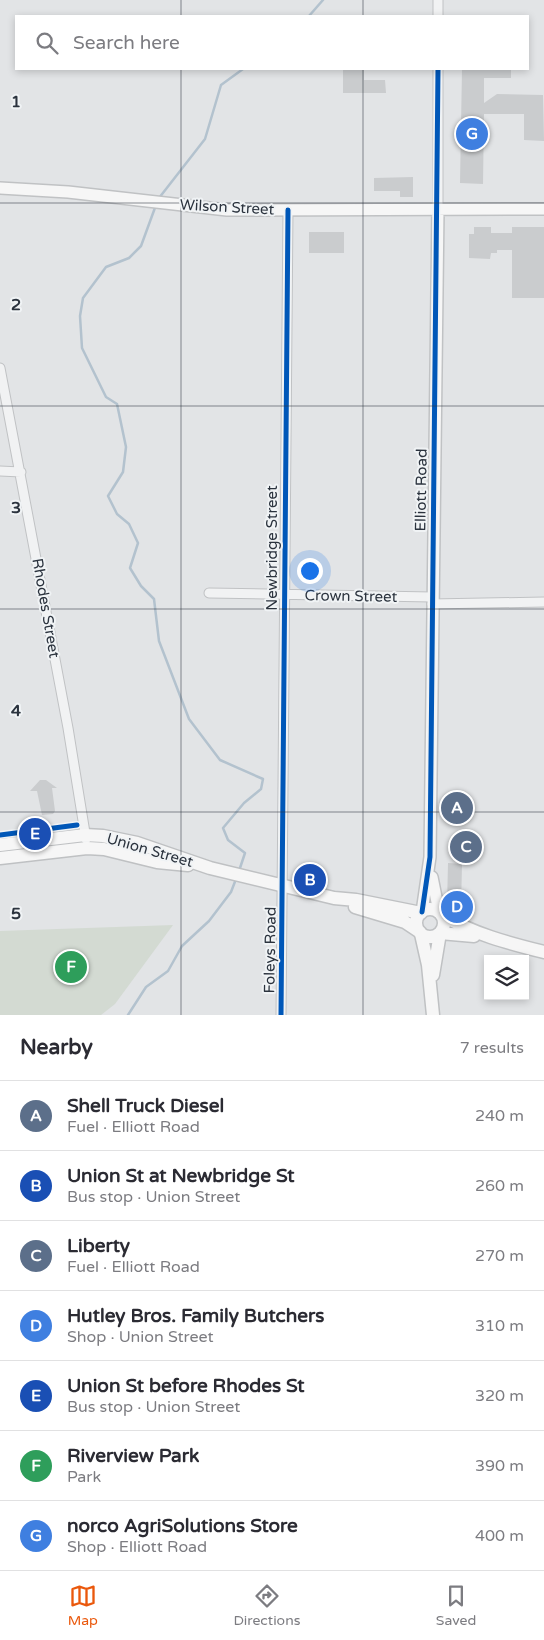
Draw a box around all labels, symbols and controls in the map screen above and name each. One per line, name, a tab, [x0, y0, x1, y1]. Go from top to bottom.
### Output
search box	[15, 15, 529, 70]
icon: search	[33, 29, 61, 57]
text: Search here	[73, 32, 180, 54]
text: 1	[11, 92, 21, 112]
pin: G	[456, 115, 488, 153]
street label: Wilson Street	[179, 196, 275, 218]
text: 2	[11, 295, 21, 315]
street label: Elliott Road	[411, 448, 431, 532]
street label: Newbridge Street	[263, 485, 281, 611]
text: 3	[11, 498, 21, 518]
street label: Rhodes Street	[28, 557, 64, 659]
your location	[297, 558, 323, 584]
street label: Crown Street	[305, 586, 398, 606]
text: 4	[11, 701, 21, 721]
pin: A	[441, 789, 473, 827]
pin: E	[19, 815, 51, 853]
pin: C	[450, 828, 482, 866]
street label: Union Street	[105, 829, 196, 871]
pin: B	[294, 861, 326, 899]
pin: D	[441, 888, 473, 926]
text: 5	[11, 904, 21, 924]
street label: Foleys Road	[260, 907, 280, 993]
pin: F	[55, 948, 87, 986]
map controls	[484, 955, 529, 1000]
button: layers	[484, 955, 529, 1000]
text: Nearby	[20, 1035, 93, 1060]
text: 7 results	[460, 1038, 524, 1058]
text: Shell Truck Diesel	[67, 1095, 224, 1117]
text: A	[30, 1106, 42, 1126]
text: 240 m	[475, 1106, 524, 1126]
text: Fuel · Elliott Road	[67, 1117, 200, 1137]
text: Union St at Newbridge St	[67, 1165, 294, 1187]
text: B	[30, 1176, 42, 1196]
text: 260 m	[475, 1176, 524, 1196]
text: Bus stop · Union Street	[67, 1187, 240, 1207]
text: Liberty	[67, 1235, 130, 1257]
text: C	[30, 1246, 42, 1266]
text: 270 m	[475, 1246, 524, 1266]
text: Fuel · Elliott Road	[67, 1257, 200, 1277]
text: Hutley Bros. Family Butchers	[67, 1305, 324, 1327]
text: D	[30, 1316, 42, 1336]
text: 310 m	[475, 1316, 524, 1336]
text: Shop · Union Street	[67, 1327, 214, 1347]
text: Union St before Rhodes St	[67, 1375, 305, 1397]
text: E	[31, 1386, 41, 1406]
text: 320 m	[475, 1386, 524, 1406]
text: Bus stop · Union Street	[67, 1397, 240, 1417]
text: Riverview Park	[67, 1445, 199, 1467]
text: F	[31, 1456, 41, 1476]
text: 390 m	[475, 1456, 524, 1476]
text: Park	[67, 1467, 101, 1487]
text: norco AgriSolutions Store	[67, 1515, 298, 1537]
text: G	[30, 1526, 42, 1546]
text: 400 m	[475, 1526, 524, 1546]
text: Shop · Elliott Road	[67, 1537, 207, 1557]
tab: Map	[68, 1582, 98, 1629]
tab: Directions	[233, 1582, 300, 1629]
tab: Saved	[436, 1582, 476, 1629]

